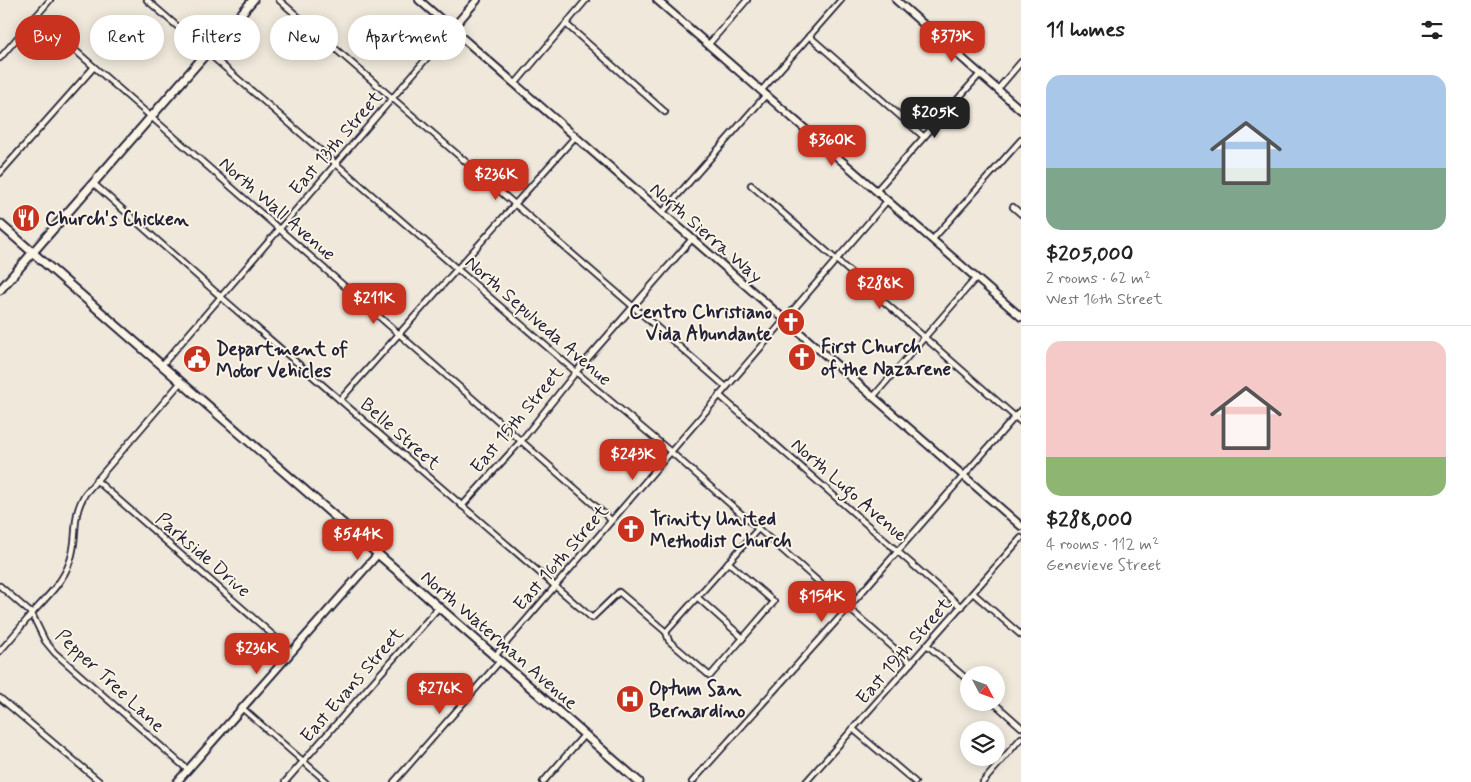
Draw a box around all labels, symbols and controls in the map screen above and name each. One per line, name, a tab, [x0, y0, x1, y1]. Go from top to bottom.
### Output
chip: Buy	[15, 15, 80, 60]
chip: Rent	[90, 15, 164, 60]
chip: Filters	[174, 15, 260, 60]
chip: New	[270, 15, 338, 60]
chip: Apartment	[348, 15, 466, 60]
text: 11 homes	[1046, 16, 1125, 44]
icon: filters	[1418, 16, 1446, 44]
pin: $373K	[917, 20, 987, 63]
text: $373K	[931, 26, 973, 47]
street label: East 13th Street	[284, 85, 388, 201]
pin: $205K	[900, 96, 970, 139]
text: $205K	[912, 102, 958, 123]
icon: home	[1201, 108, 1291, 198]
pin: $360K	[797, 124, 867, 167]
text: $360K	[809, 130, 855, 151]
street label: North Wall Avenue	[213, 151, 341, 267]
pin: $236K	[461, 158, 531, 201]
text: $236K	[475, 164, 517, 185]
street label: North Sierra Way	[644, 177, 768, 289]
restaurant icon: Church's Chicken	[11, 203, 41, 233]
place label: Church's Chicken	[45, 207, 189, 232]
text: $205,000	[1046, 240, 1133, 268]
street label: North Sepulveda Avenue	[459, 250, 617, 392]
pin: $288K	[845, 268, 915, 310]
text: 2 rooms · 62 m²	[1046, 268, 1151, 289]
text: $288K	[857, 273, 903, 294]
pin: $211K	[339, 282, 409, 325]
text: $211K	[353, 288, 395, 309]
text: West 16th Street	[1046, 289, 1163, 310]
place label: Centro Christiano Vida Abundante	[629, 300, 772, 347]
church icon: Centro Christiano Vida Abundante	[776, 307, 806, 337]
place label: First Church of the Nazarene	[821, 335, 951, 382]
place label: Department of Motor Vehicles	[216, 337, 349, 384]
church icon: First Church of the Nazarene	[787, 342, 817, 372]
public building icon: Department of Motor Vehicles	[182, 344, 212, 374]
street label: East 15th Street	[465, 361, 569, 479]
icon: home	[1201, 373, 1291, 463]
street label: Belle Street	[355, 392, 445, 476]
street label: North Lugo Avenue	[783, 433, 913, 550]
pin: $243K	[598, 438, 668, 481]
text: $243K	[611, 444, 655, 465]
street label: East 16th Street	[508, 500, 614, 616]
text: $288,000	[1046, 506, 1132, 534]
street label: Parkside Drive	[150, 507, 256, 603]
place label: Trinity United Methodist Church	[650, 507, 792, 554]
church icon: Trinity United Methodist Church	[616, 514, 646, 544]
pin: $544K	[323, 518, 393, 561]
text: $544K	[333, 524, 383, 545]
text: 4 rooms · 112 m²	[1046, 534, 1159, 555]
text: Genevieve Street	[1046, 555, 1161, 576]
street label: North Waterman Avenue	[415, 565, 583, 715]
pin: $154K	[787, 580, 857, 623]
text: $154K	[799, 586, 845, 607]
street label: East 19th Street	[851, 592, 958, 710]
street label: East Evans Street	[295, 622, 409, 748]
street label: Pepper Tree Lane	[50, 624, 170, 738]
pin: $236K	[222, 632, 292, 675]
text: $236K	[236, 638, 278, 659]
north arrow	[960, 666, 1005, 711]
map controls	[960, 666, 1005, 766]
pin: $276K	[405, 672, 475, 715]
place label: Optum San Bernardino	[649, 677, 745, 724]
text: $276K	[418, 678, 462, 699]
hospital icon: Optum San Bernardino	[615, 684, 645, 714]
button: layers	[960, 721, 1005, 766]

